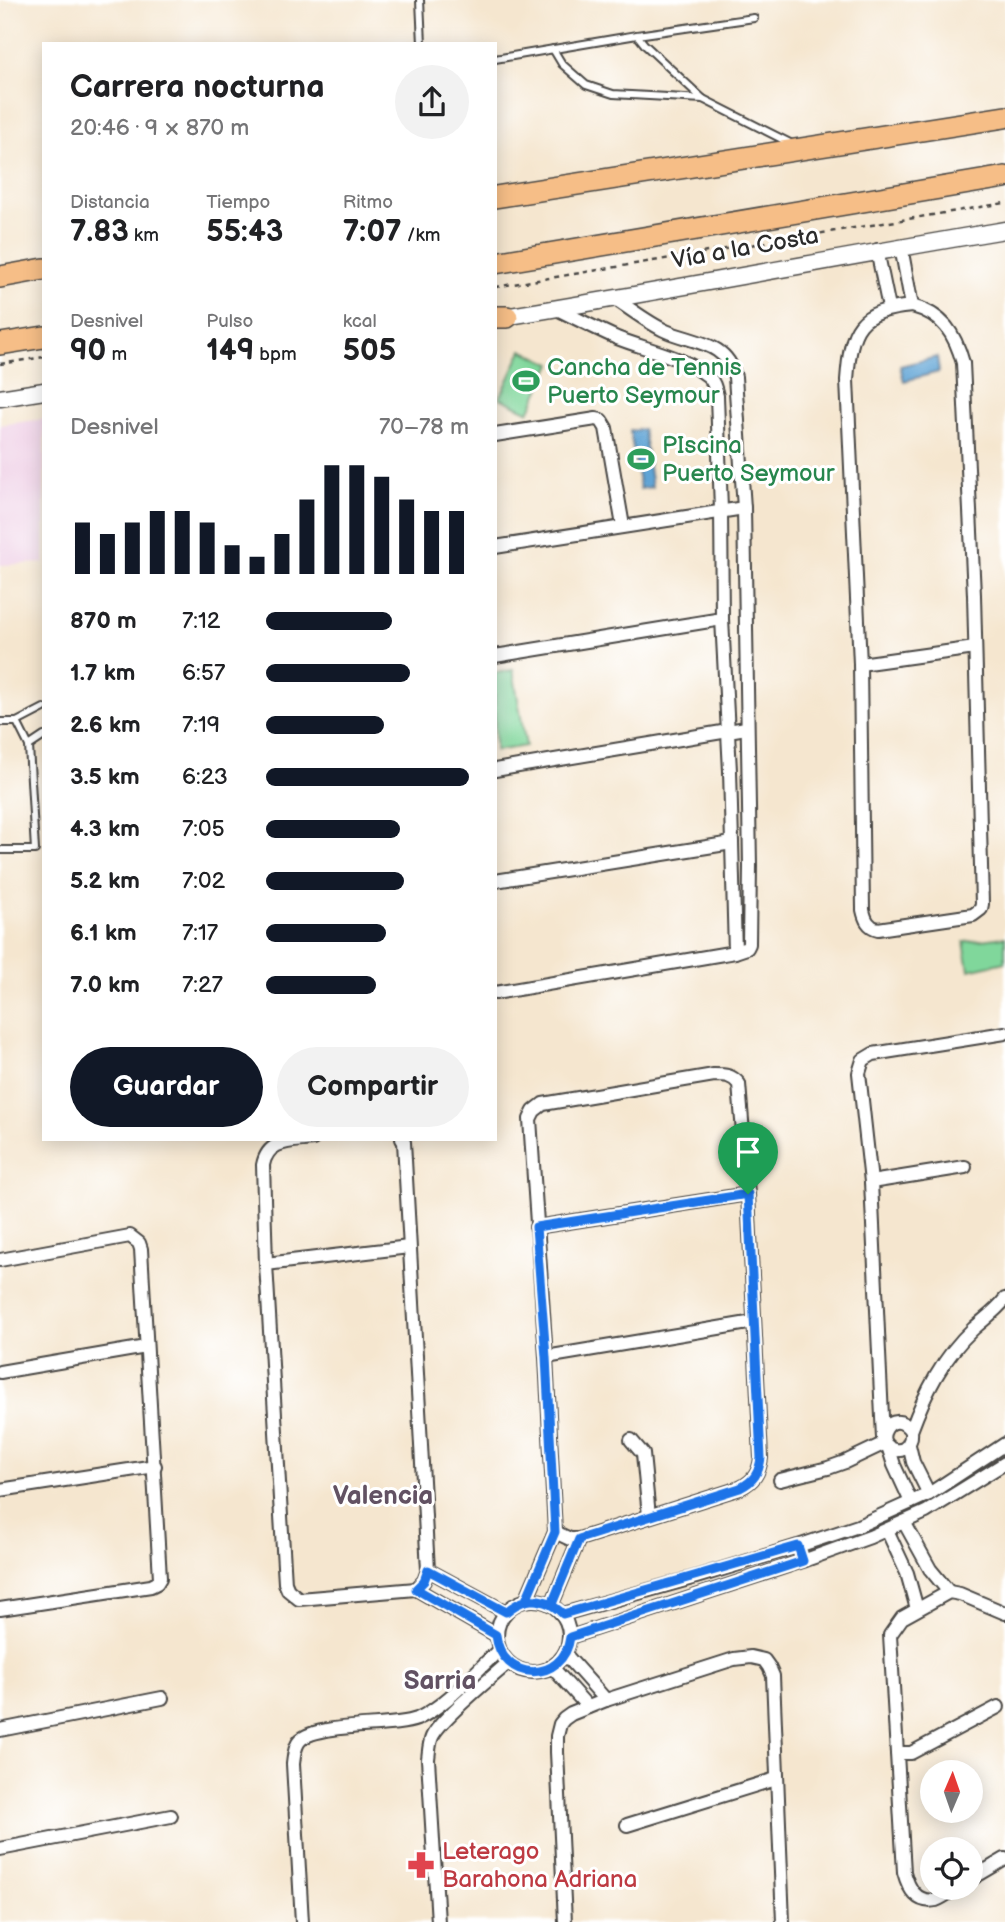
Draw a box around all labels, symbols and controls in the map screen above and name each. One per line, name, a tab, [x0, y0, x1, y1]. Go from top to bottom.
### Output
button: share	[395, 65, 469, 139]
text: Carrera nocturna	[70, 68, 325, 107]
text: 20:46 · 9 × 870 m	[70, 114, 249, 142]
text: Distancia	[70, 191, 150, 214]
text: Tiempo	[206, 191, 270, 214]
text: Ritmo	[343, 191, 393, 214]
text: 7.83	[70, 214, 129, 250]
text: 55:43	[206, 214, 283, 250]
text: 7:07	[343, 214, 402, 250]
street label: Vía a la Costa	[669, 221, 821, 275]
text: km	[129, 224, 159, 247]
text: /km	[402, 224, 440, 247]
text: Desnivel	[70, 310, 143, 333]
text: Pulso	[206, 310, 253, 333]
text: kcal	[343, 310, 377, 333]
text: 90	[70, 333, 106, 369]
text: 149	[206, 333, 254, 369]
text: 505	[343, 333, 396, 369]
text: m	[106, 343, 127, 366]
text: bpm	[254, 343, 297, 366]
place label: Cancha de Tennis Puerto Seymour	[547, 353, 742, 410]
sports icon: Cancha de Tennis Puerto Seymour	[511, 366, 541, 396]
text: Desnivel	[70, 413, 159, 441]
text: 70–78 m	[379, 413, 469, 441]
place label: PIscina Puerto Seymour	[662, 431, 835, 488]
sports icon: PIscina Puerto Seymour	[626, 444, 656, 474]
text: 870 m	[70, 607, 137, 635]
text: 7:12	[182, 607, 220, 635]
text: 1.7 km	[70, 659, 135, 687]
text: 6:57	[182, 659, 225, 687]
text: 2.6 km	[70, 711, 141, 739]
text: 7:19	[182, 711, 220, 739]
text: 3.5 km	[70, 763, 140, 791]
text: 6:23	[182, 763, 228, 791]
text: 4.3 km	[70, 815, 140, 843]
text: 7:05	[182, 815, 225, 843]
text: 5.2 km	[70, 867, 140, 895]
text: 7:02	[182, 867, 225, 895]
text: 6.1 km	[70, 919, 137, 947]
text: 7:17	[182, 919, 218, 947]
text: 7.0 km	[70, 971, 140, 999]
text: 7:27	[182, 971, 223, 999]
button: Guardar	[70, 1047, 263, 1127]
button: Compartir	[277, 1047, 469, 1127]
pin	[718, 1122, 778, 1194]
icon: arrive	[729, 1133, 767, 1171]
district label: Valencia	[333, 1481, 433, 1512]
district label: Sarria	[404, 1666, 476, 1697]
north arrow	[920, 1760, 984, 1824]
map controls	[920, 1760, 983, 1900]
place label: Leterago Barahona Adriana	[442, 1837, 637, 1894]
button: locate	[920, 1837, 983, 1900]
pharmacy icon: Leterago Barahona Adriana	[406, 1850, 436, 1880]

